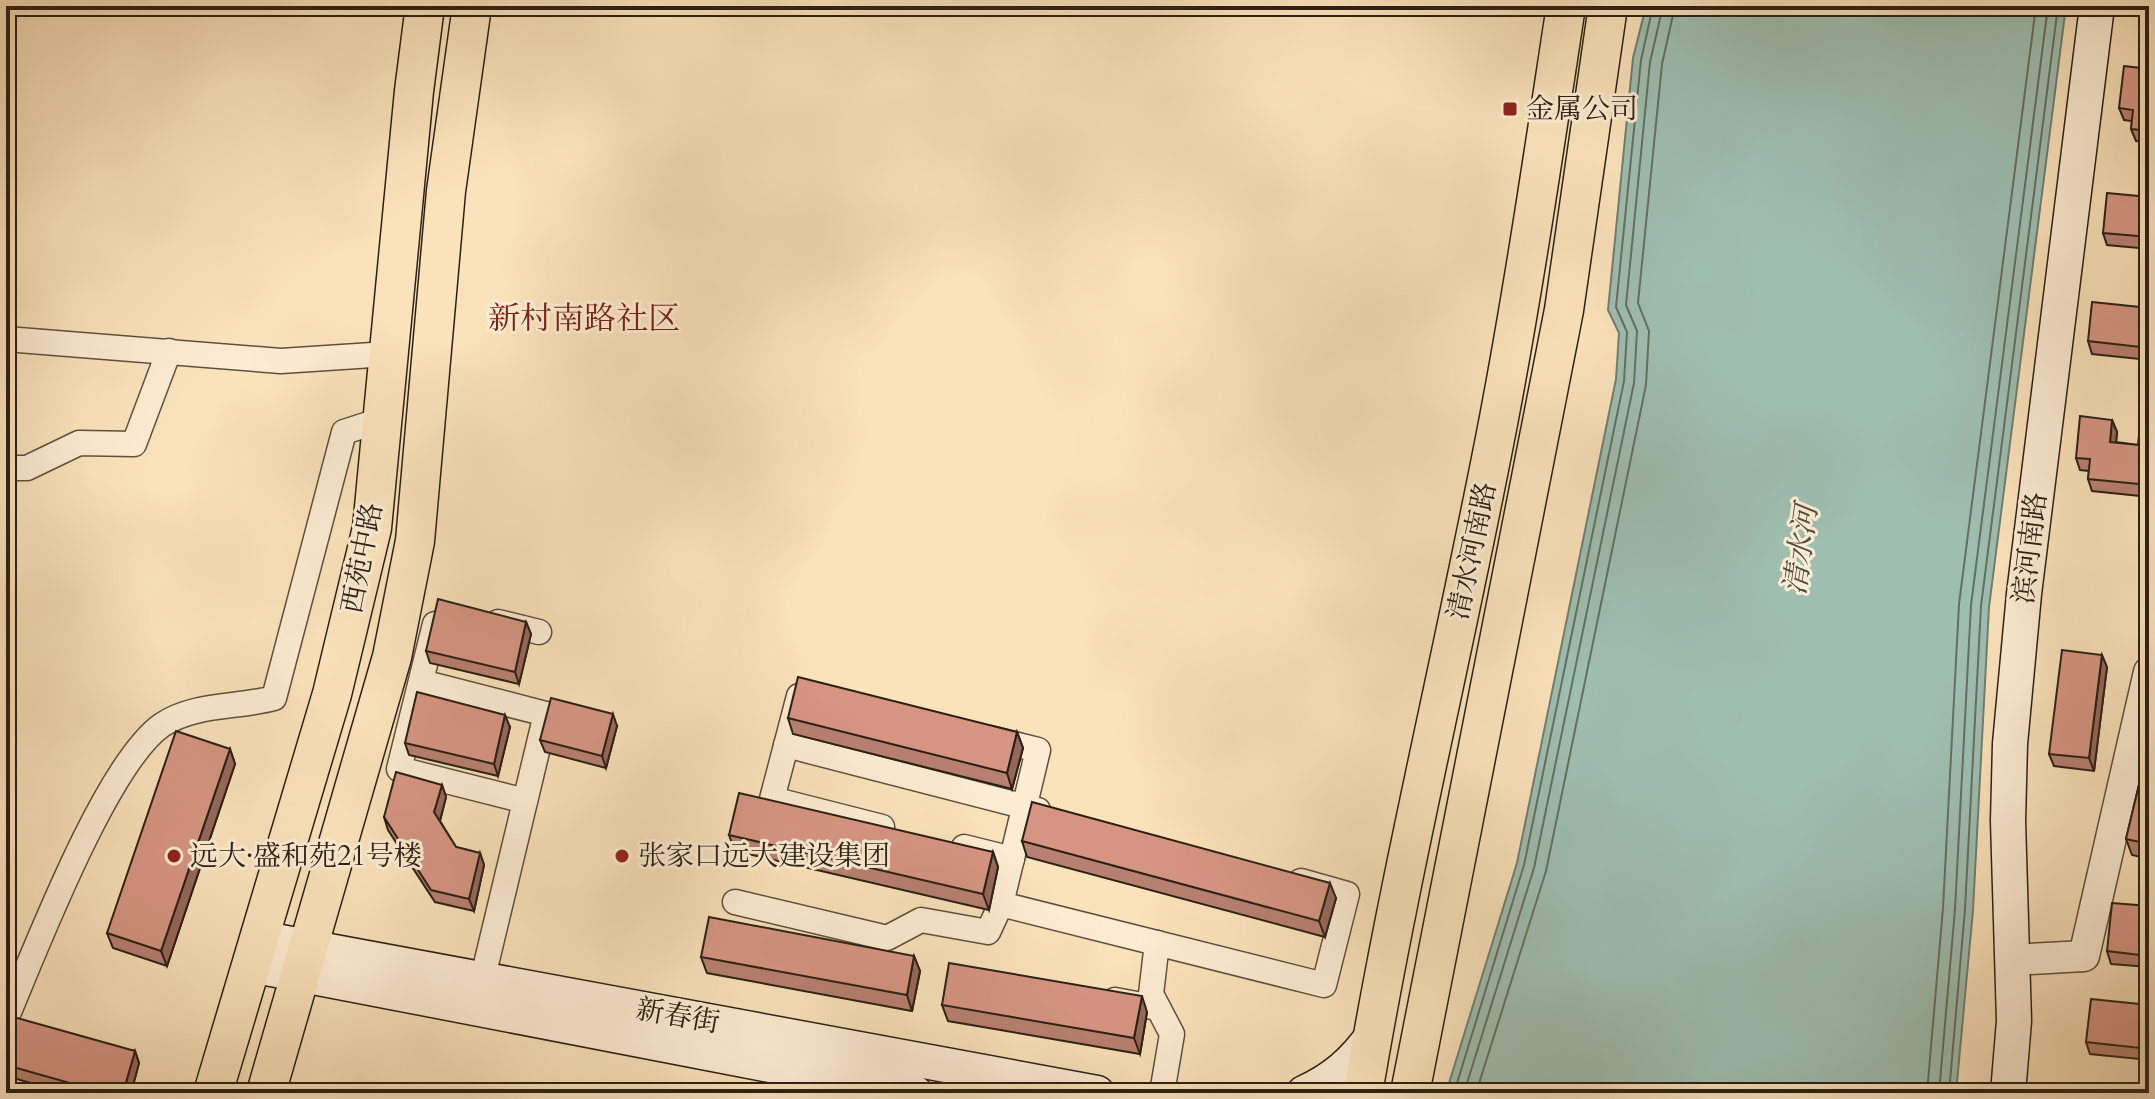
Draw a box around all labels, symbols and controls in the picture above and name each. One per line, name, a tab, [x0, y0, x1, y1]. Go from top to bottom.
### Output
place label: 金属公司	[1526, 90, 1638, 128]
marker: 金属公司	[1501, 100, 1519, 118]
district label: 新村南路社区	[488, 297, 680, 341]
street label: 清水河南路	[1439, 479, 1505, 623]
street label: 滨河南路	[2004, 490, 2056, 606]
water label: 清水河	[1774, 498, 1828, 597]
street label: 西苑中路	[333, 499, 391, 617]
place label: 远大·盛和苑21号楼	[190, 837, 422, 875]
place label: 张家口远大建设集团	[638, 837, 890, 875]
marker: 远大·盛和苑21号楼	[165, 847, 183, 865]
marker: 张家口远大建设集团	[613, 847, 631, 865]
street label: 新春街	[633, 990, 723, 1042]

